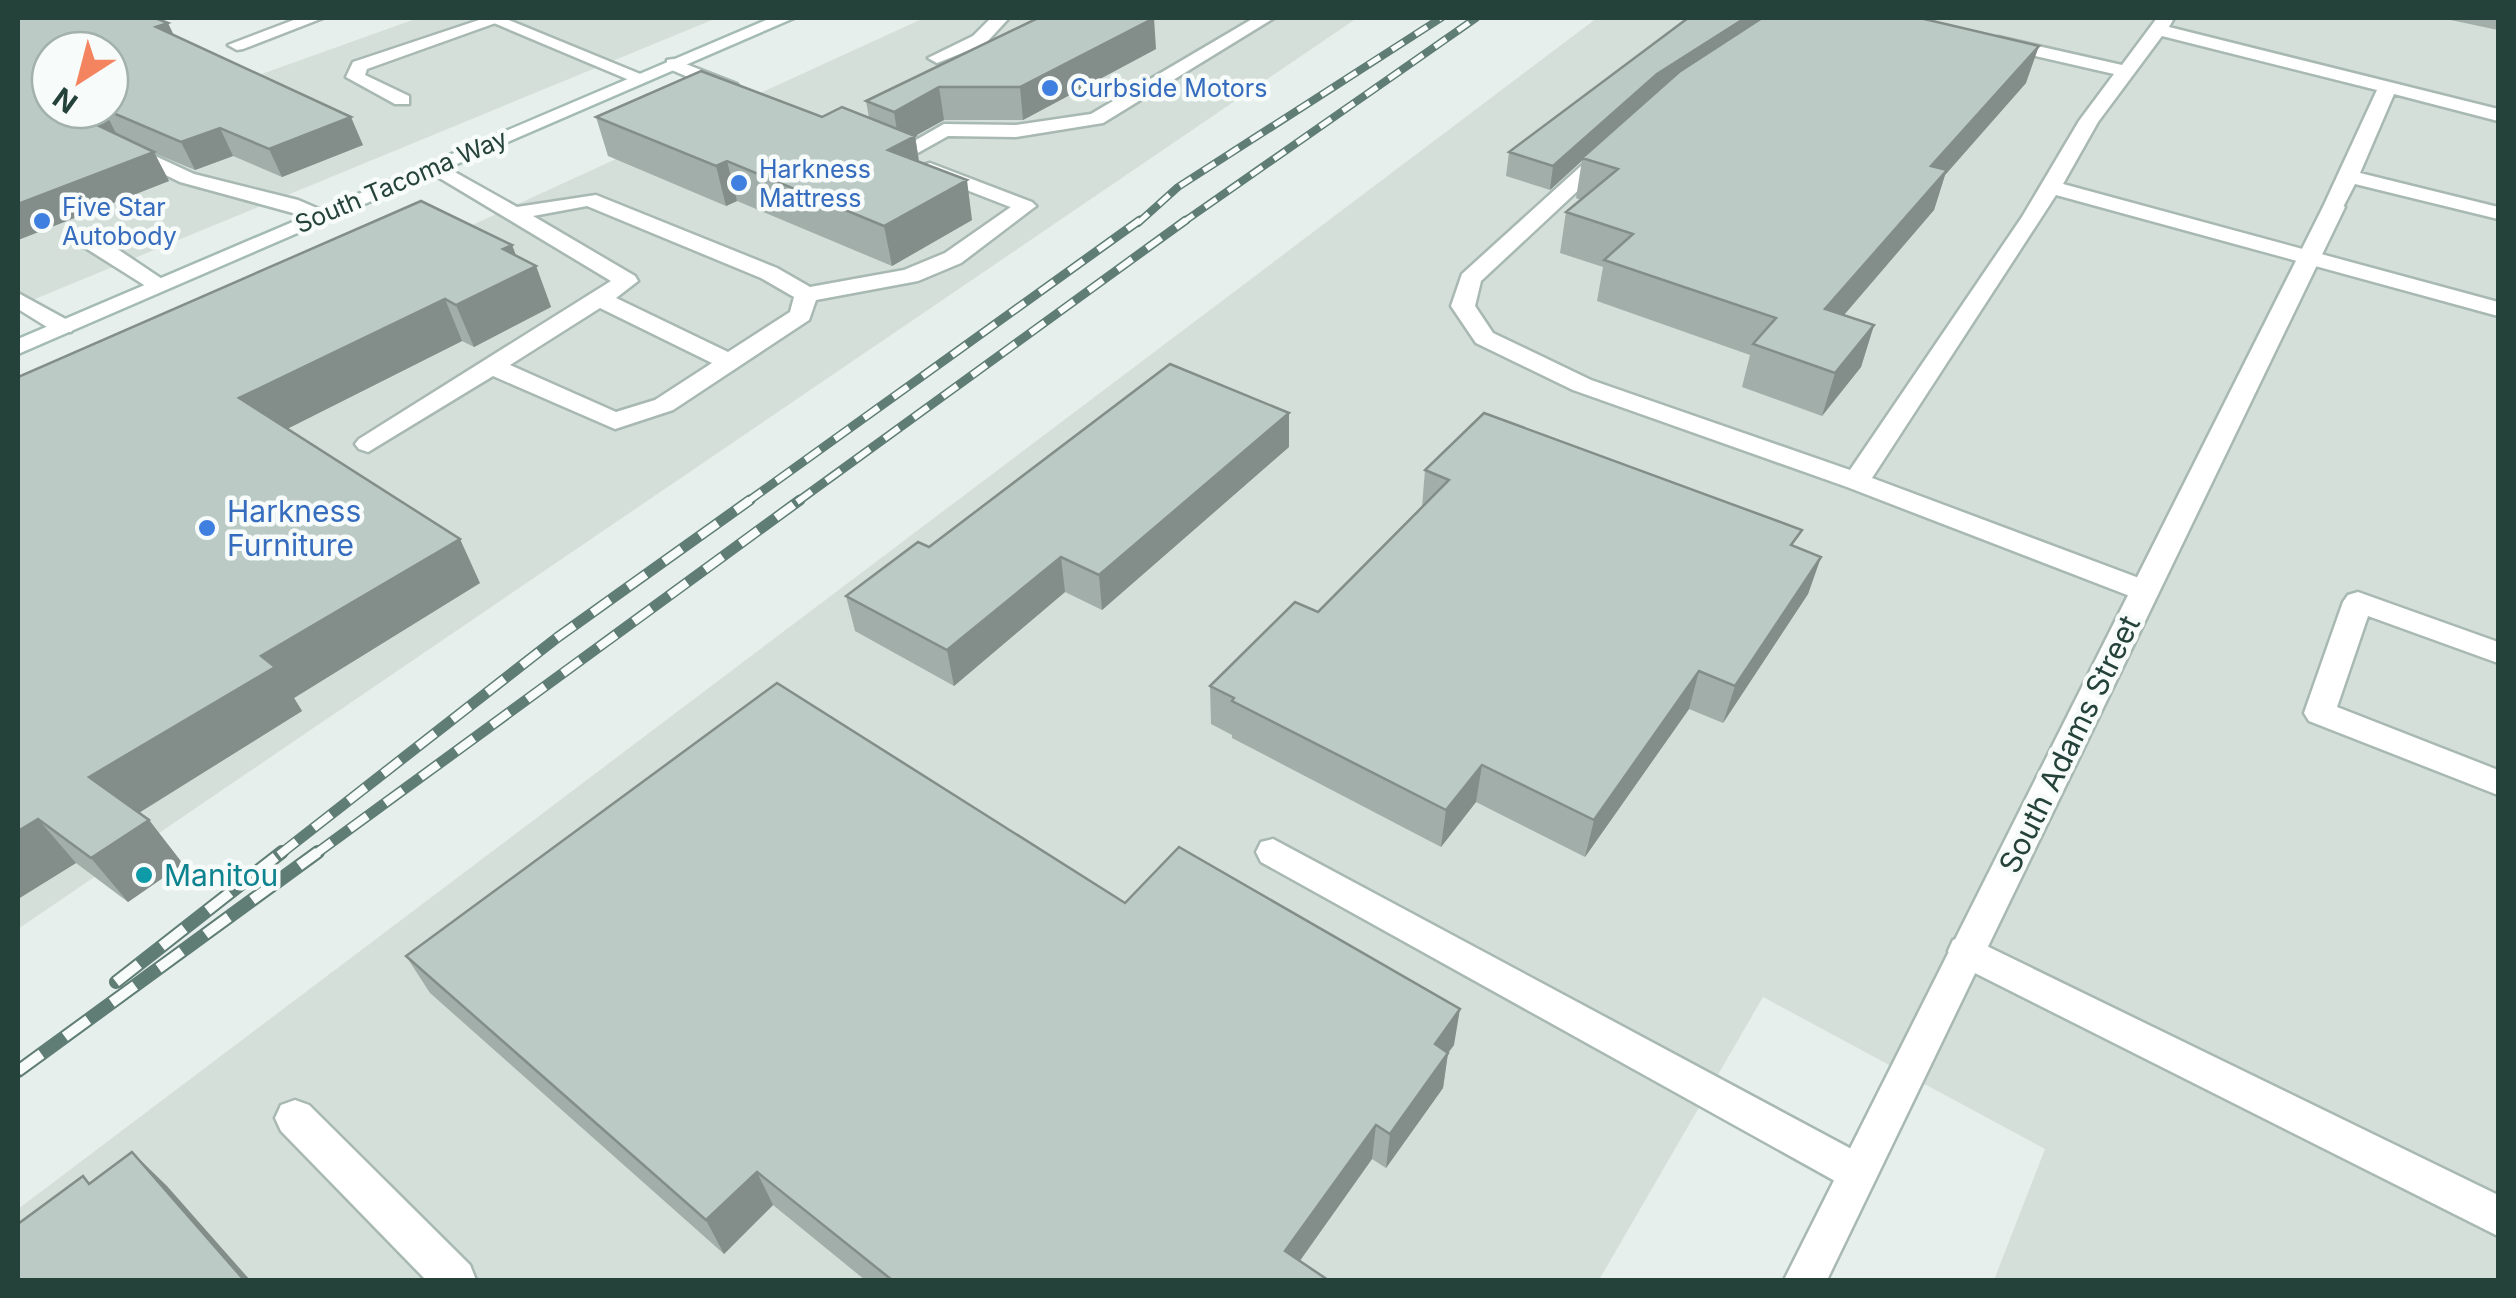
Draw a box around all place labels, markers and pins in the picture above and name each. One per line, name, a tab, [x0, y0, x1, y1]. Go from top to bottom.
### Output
place label: Curbside Motors	[1070, 73, 1267, 103]
marker: Curbside Motors	[1039, 77, 1061, 99]
place label: Harkness Mattress	[759, 154, 871, 213]
marker: Harkness Mattress	[728, 172, 750, 194]
place label: Five Star Autobody	[62, 192, 177, 251]
marker: Five Star Autobody	[31, 210, 53, 232]
place label: Harkness Furniture	[227, 493, 361, 563]
marker: Harkness Furniture	[196, 517, 218, 539]
place label: Manitou	[164, 857, 278, 893]
marker: Manitou	[133, 864, 155, 886]

